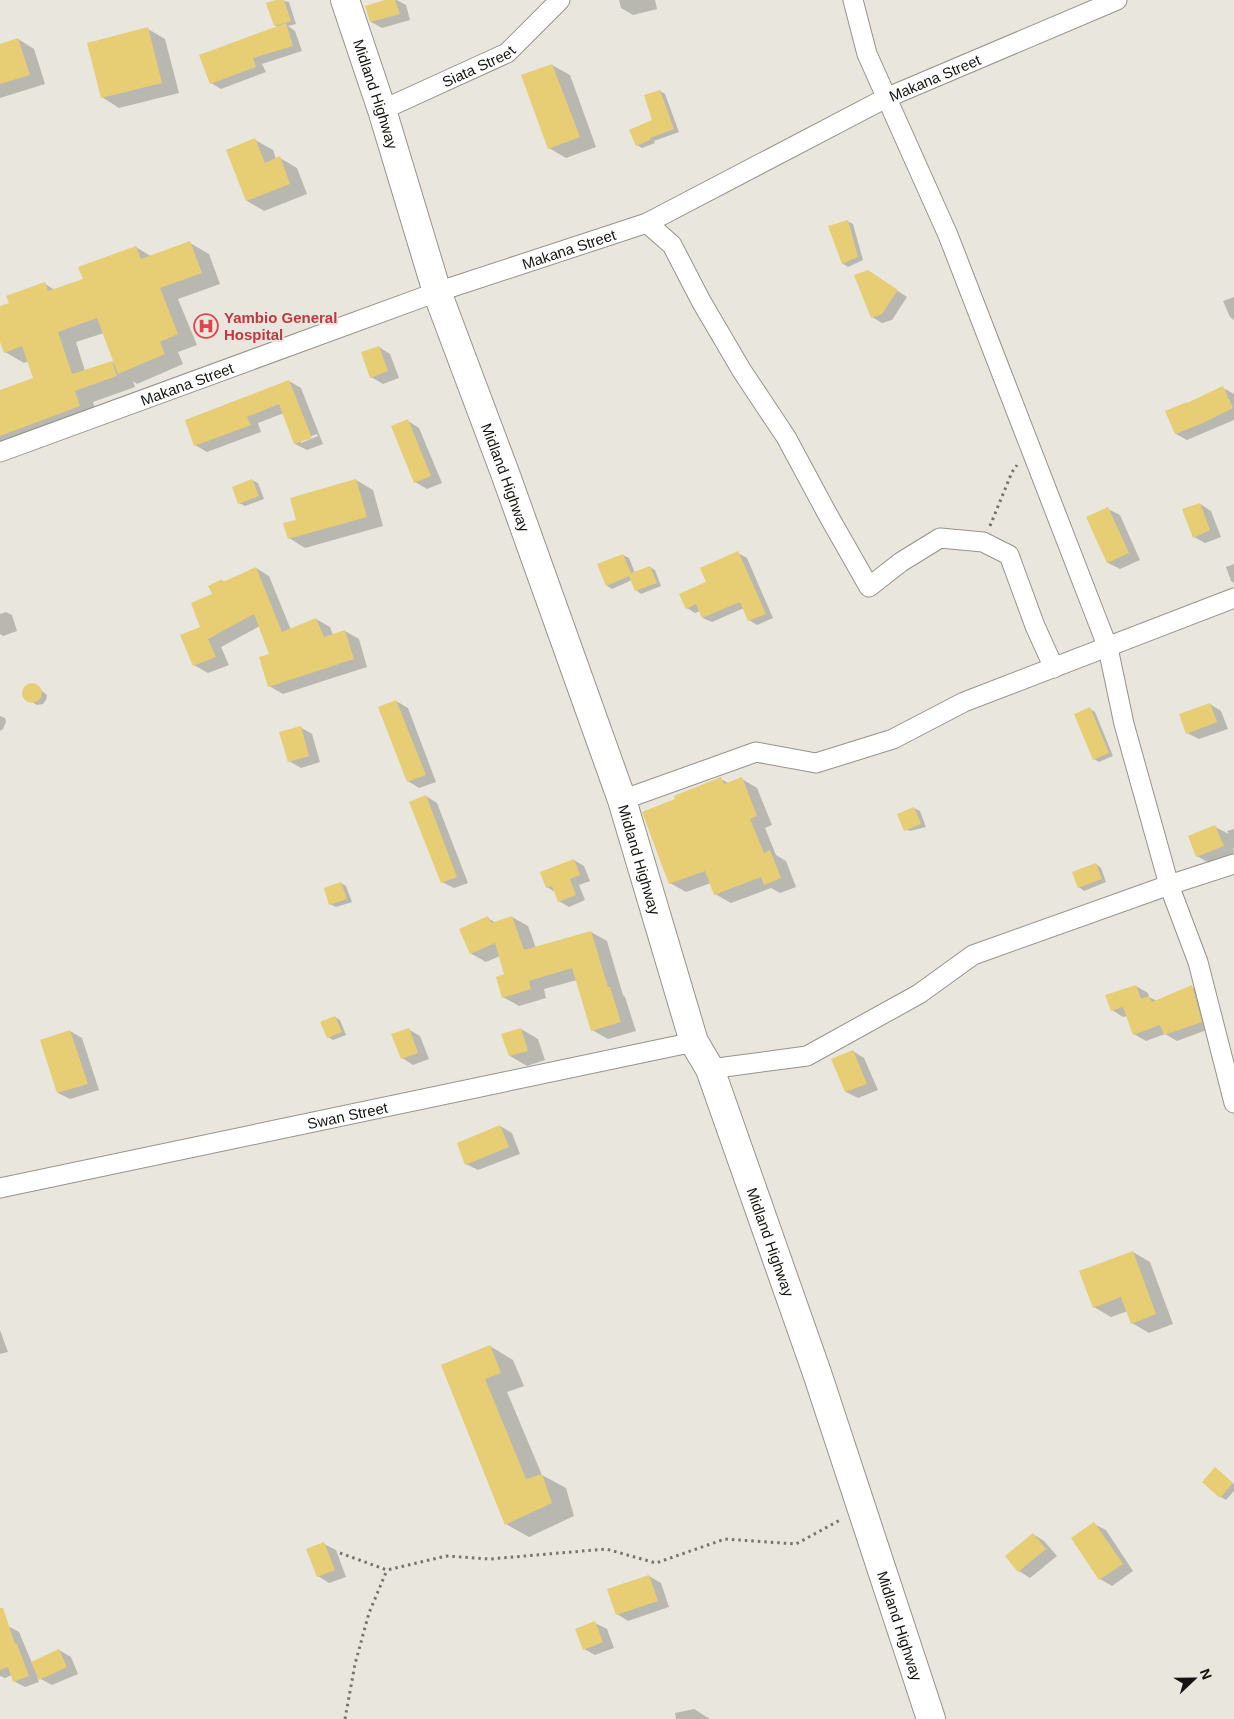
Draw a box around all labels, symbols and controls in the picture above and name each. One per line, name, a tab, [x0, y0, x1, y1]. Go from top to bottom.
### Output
street label: Midland Highway	[350, 37, 402, 151]
street label: Siata Street	[439, 41, 519, 90]
street label: Makana Street	[886, 50, 984, 104]
street label: Makana Street	[520, 225, 619, 272]
place label: Yambio General Hospital	[224, 309, 337, 343]
hospital icon: Yambio General Hospital	[193, 313, 219, 339]
street label: Makana Street	[138, 359, 236, 408]
street label: Midland Highway	[479, 421, 534, 534]
street label: Midland Highway	[615, 802, 664, 917]
street label: Swan Street	[306, 1098, 390, 1132]
street label: Midland Highway	[744, 1185, 798, 1299]
street label: Midland Highway	[874, 1569, 926, 1683]
north arrow	[1169, 1654, 1219, 1704]
text: N	[1197, 1666, 1215, 1682]

